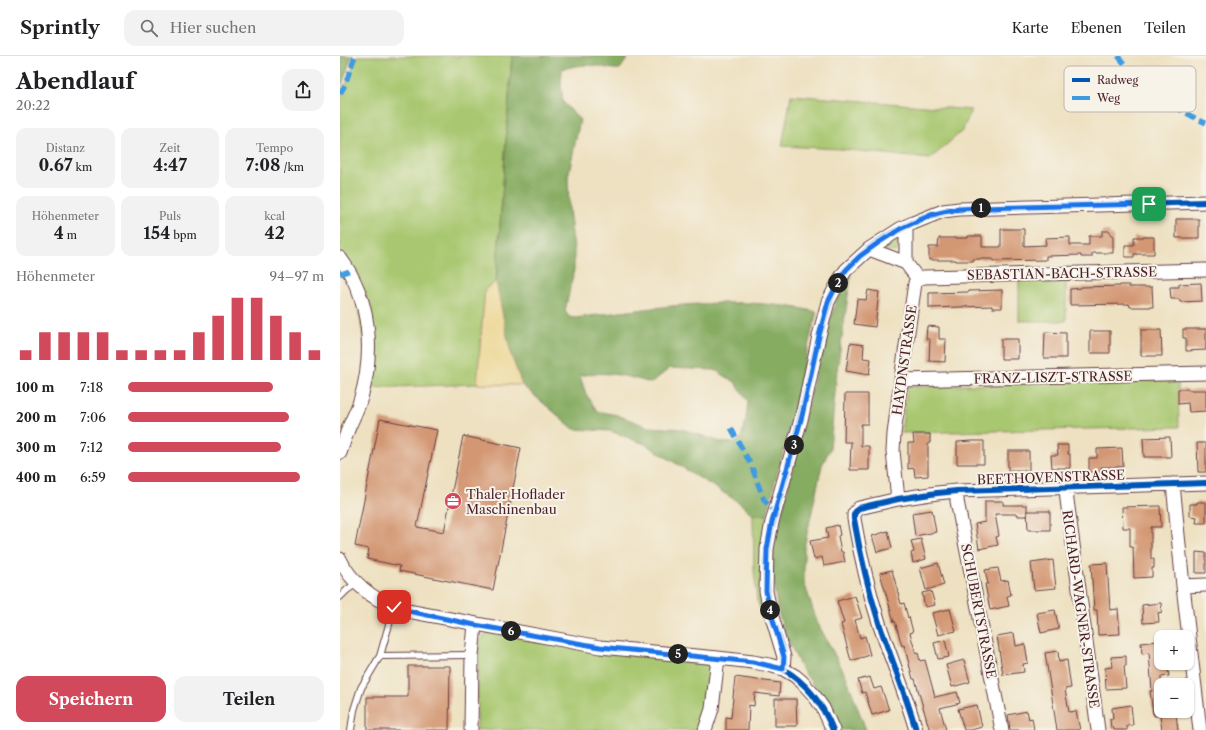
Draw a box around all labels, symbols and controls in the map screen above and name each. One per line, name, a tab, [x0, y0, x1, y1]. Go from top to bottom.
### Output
search box	[124, 10, 404, 46]
text: Sprintly	[20, 16, 100, 39]
icon: search	[138, 17, 160, 39]
text: Hier suchen	[170, 18, 256, 37]
text: Karte	[1012, 19, 1049, 37]
text: Ebenen	[1071, 19, 1122, 37]
text: Teilen	[1144, 19, 1186, 37]
legend	[1064, 66, 1196, 112]
text: Abendlauf	[16, 68, 134, 95]
button: share	[282, 69, 324, 111]
text: Radweg	[1097, 73, 1138, 87]
text: Weg	[1096, 91, 1120, 105]
text: 20:22	[16, 97, 50, 113]
text: Distanz	[46, 141, 85, 155]
text: Zeit	[160, 141, 180, 155]
text: Tempo	[256, 141, 293, 155]
text: 0.67	[38, 155, 73, 175]
text: 4:47	[153, 155, 187, 175]
text: 7:08	[245, 155, 281, 175]
text: km	[73, 160, 92, 174]
text: /km	[281, 160, 304, 174]
pin	[1132, 187, 1166, 221]
icon: arrive	[1138, 193, 1160, 215]
pin: 1	[971, 198, 991, 218]
text: 1	[979, 201, 983, 215]
text: Höhenmeter	[32, 209, 99, 223]
text: Puls	[159, 209, 181, 223]
text: kcal	[264, 209, 285, 223]
text: 4	[54, 223, 64, 243]
text: 154	[143, 223, 170, 243]
text: 42	[265, 223, 285, 243]
text: m	[64, 228, 77, 242]
text: bpm	[170, 228, 197, 242]
street label: SEBASTIAN-BACH-STRASSE	[967, 263, 1157, 283]
text: Höhenmeter	[16, 268, 95, 284]
text: 94–97 m	[270, 268, 324, 284]
pin: 2	[828, 273, 848, 293]
text: 2	[835, 276, 841, 290]
street label: HAYDNSTRASSE	[888, 304, 920, 416]
street label: FRANZ-LISZT-STRASSE	[973, 368, 1133, 386]
text: 100 m	[16, 379, 55, 395]
text: 7:18	[80, 379, 103, 395]
text: 200 m	[16, 409, 56, 425]
text: 7:06	[80, 409, 106, 425]
pin: 3	[784, 435, 804, 455]
text: 3	[791, 438, 797, 452]
text: 300 m	[16, 439, 56, 455]
text: 7:12	[80, 439, 103, 455]
street label: BEETHOVENSTRASSE	[977, 466, 1125, 488]
text: 400 m	[16, 469, 56, 485]
text: 6:59	[80, 469, 106, 485]
place label: Thaler Hoflader Maschinenbau	[466, 486, 566, 517]
office icon: Thaler Hoflader Maschinenbau	[443, 491, 463, 511]
street label: RICHARD-WAGNER-STRASSE	[1059, 509, 1103, 709]
street label: SCHUBERTSTRASSE	[958, 542, 1000, 680]
pin	[377, 590, 411, 624]
icon: check	[383, 596, 405, 618]
pin: 4	[760, 600, 780, 620]
text: 4	[767, 603, 773, 617]
pin: 6	[501, 621, 521, 641]
text: 6	[508, 624, 514, 638]
map controls	[1154, 630, 1194, 718]
button: +	[1154, 630, 1194, 670]
pin: 5	[668, 644, 688, 664]
text: 5	[675, 647, 681, 661]
button: Speichern	[16, 676, 166, 722]
button: Teilen	[174, 676, 324, 722]
button: −	[1154, 678, 1194, 718]

